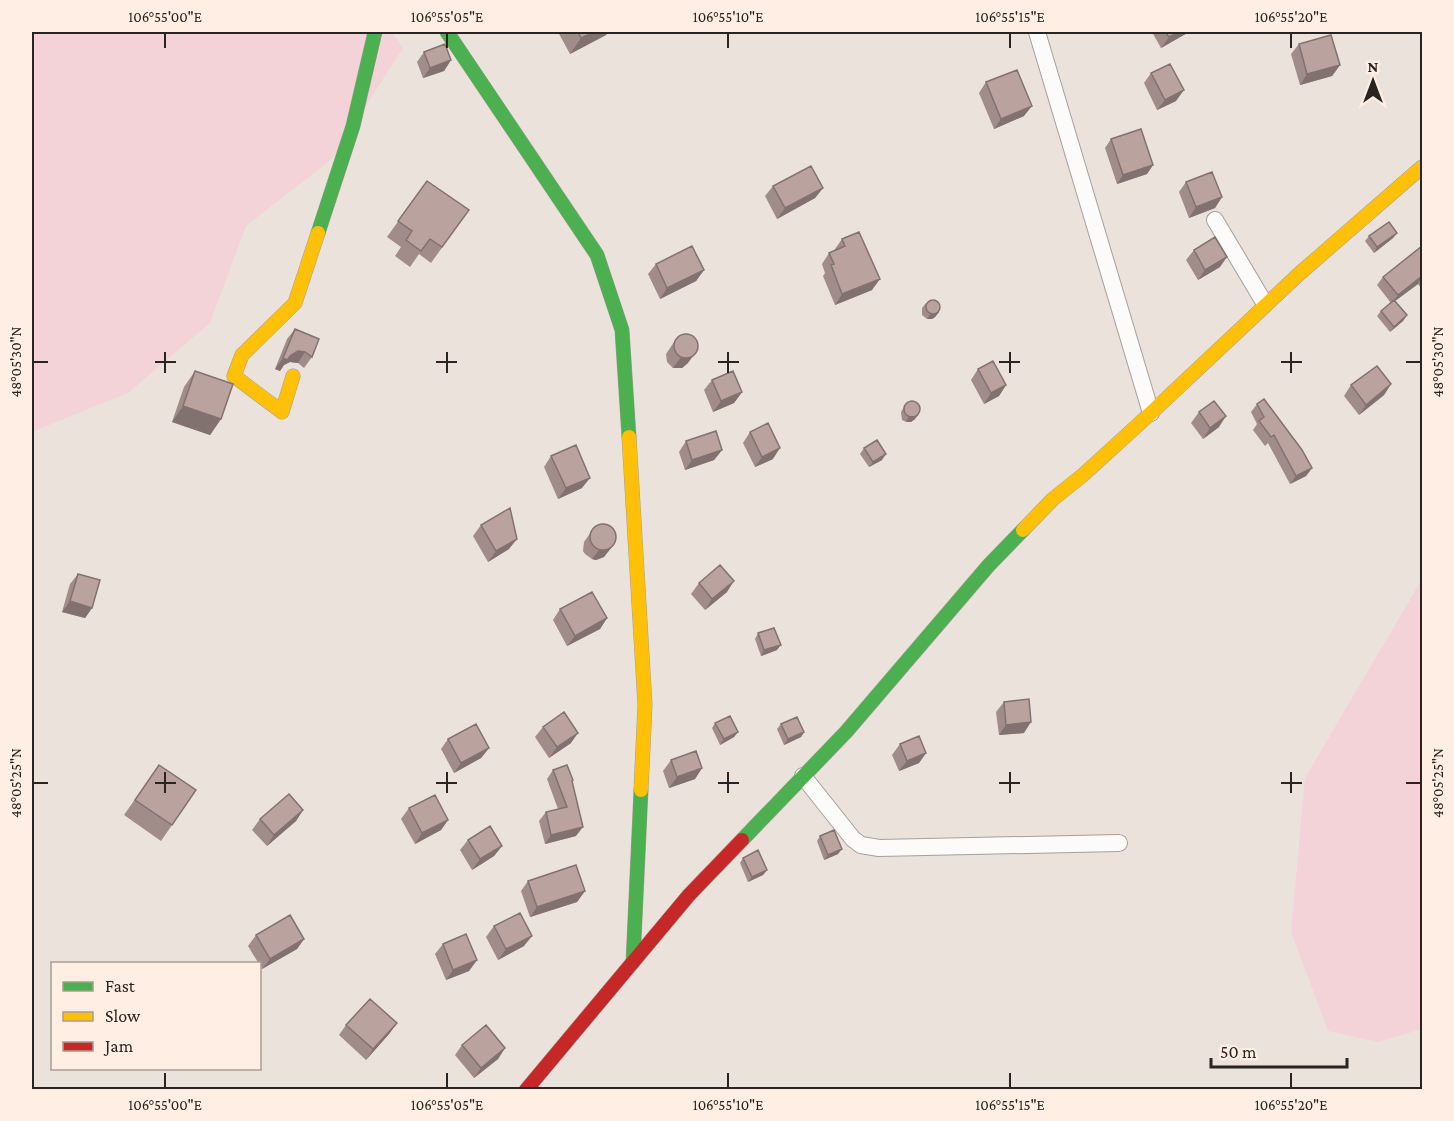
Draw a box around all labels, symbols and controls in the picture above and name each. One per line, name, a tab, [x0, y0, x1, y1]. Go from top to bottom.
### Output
text: 106°55'00"E	[128, 9, 202, 25]
text: 106°55'05"E	[411, 9, 483, 25]
text: 106°55'10"E	[693, 9, 763, 25]
text: 106°55'15"E	[975, 9, 1045, 25]
text: 106°55'20"E	[1255, 9, 1327, 25]
north arrow	[1343, 51, 1403, 111]
text: N	[1368, 58, 1379, 75]
text: 48°05'30"N	[8, 326, 24, 397]
text: 48°05'30"N	[1430, 326, 1446, 397]
text: 48°05'25"N	[8, 748, 24, 818]
text: 48°05'25"N	[1430, 748, 1446, 818]
legend	[51, 962, 261, 1070]
text: Fast	[105, 976, 136, 996]
text: Slow	[105, 1006, 141, 1026]
scale bar	[1211, 1031, 1348, 1069]
text: Jam	[103, 1036, 134, 1056]
text: 50 m	[1220, 1042, 1257, 1062]
text: 106°55'00"E	[128, 1097, 202, 1113]
text: 106°55'05"E	[411, 1097, 483, 1113]
text: 106°55'10"E	[693, 1097, 763, 1113]
text: 106°55'15"E	[975, 1097, 1045, 1113]
text: 106°55'20"E	[1255, 1097, 1327, 1113]

